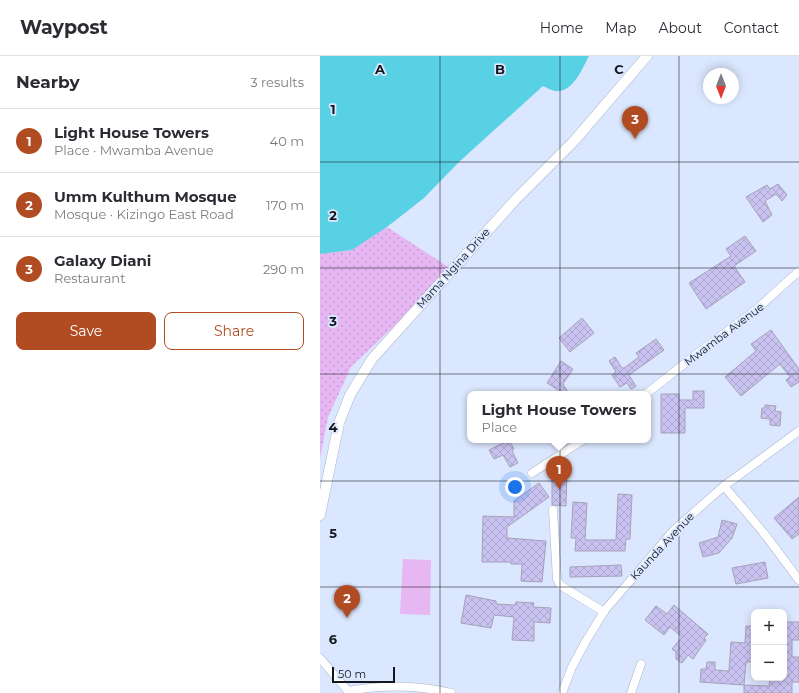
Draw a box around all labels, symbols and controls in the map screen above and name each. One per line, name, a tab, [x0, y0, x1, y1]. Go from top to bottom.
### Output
text: Waypost	[20, 16, 108, 39]
text: Home	[540, 19, 583, 37]
text: Map	[605, 19, 636, 37]
text: About	[658, 19, 702, 37]
text: Contact	[724, 19, 779, 37]
text: A	[374, 61, 386, 77]
text: B	[495, 61, 505, 77]
text: C	[614, 61, 624, 77]
north arrow	[703, 68, 739, 104]
text: Nearby	[16, 72, 80, 92]
text: 3 results	[250, 74, 304, 90]
text: 1	[330, 101, 336, 117]
pin: 3	[622, 106, 648, 139]
text: Light House Towers	[54, 123, 209, 142]
text: 1	[26, 133, 32, 149]
text: 40 m	[270, 133, 304, 149]
text: Place · Mwamba Avenue	[54, 142, 214, 158]
text: Umm Kulthum Mosque	[54, 187, 237, 206]
text: 2	[25, 197, 33, 213]
text: 170 m	[266, 197, 304, 213]
text: Mosque · Kizingo East Road	[54, 206, 234, 222]
text: 2	[329, 207, 337, 223]
street label: Mama Ngina Drive	[413, 225, 493, 311]
text: Galaxy Diani	[54, 251, 151, 270]
text: 3	[25, 261, 33, 277]
text: 290 m	[263, 261, 304, 277]
text: Restaurant	[54, 270, 125, 286]
street label: Mwamba Avenue	[681, 299, 767, 369]
button: Save	[16, 312, 156, 350]
button: Share	[164, 312, 304, 350]
text: 3	[328, 313, 337, 329]
popup	[467, 391, 651, 443]
text: Light House Towers	[482, 400, 636, 419]
text: 4	[329, 419, 338, 435]
text: Place	[482, 419, 517, 435]
pin: 1	[546, 456, 572, 489]
your location	[505, 477, 525, 497]
street label: Kaunda Avenue	[627, 509, 697, 583]
text: 5	[329, 525, 337, 541]
pin: 2	[334, 585, 360, 618]
map controls	[751, 609, 787, 681]
button: +	[751, 609, 787, 645]
text: 6	[329, 631, 338, 647]
button: −	[751, 645, 787, 681]
scale bar	[332, 665, 395, 684]
text: 50 m	[338, 667, 366, 681]

